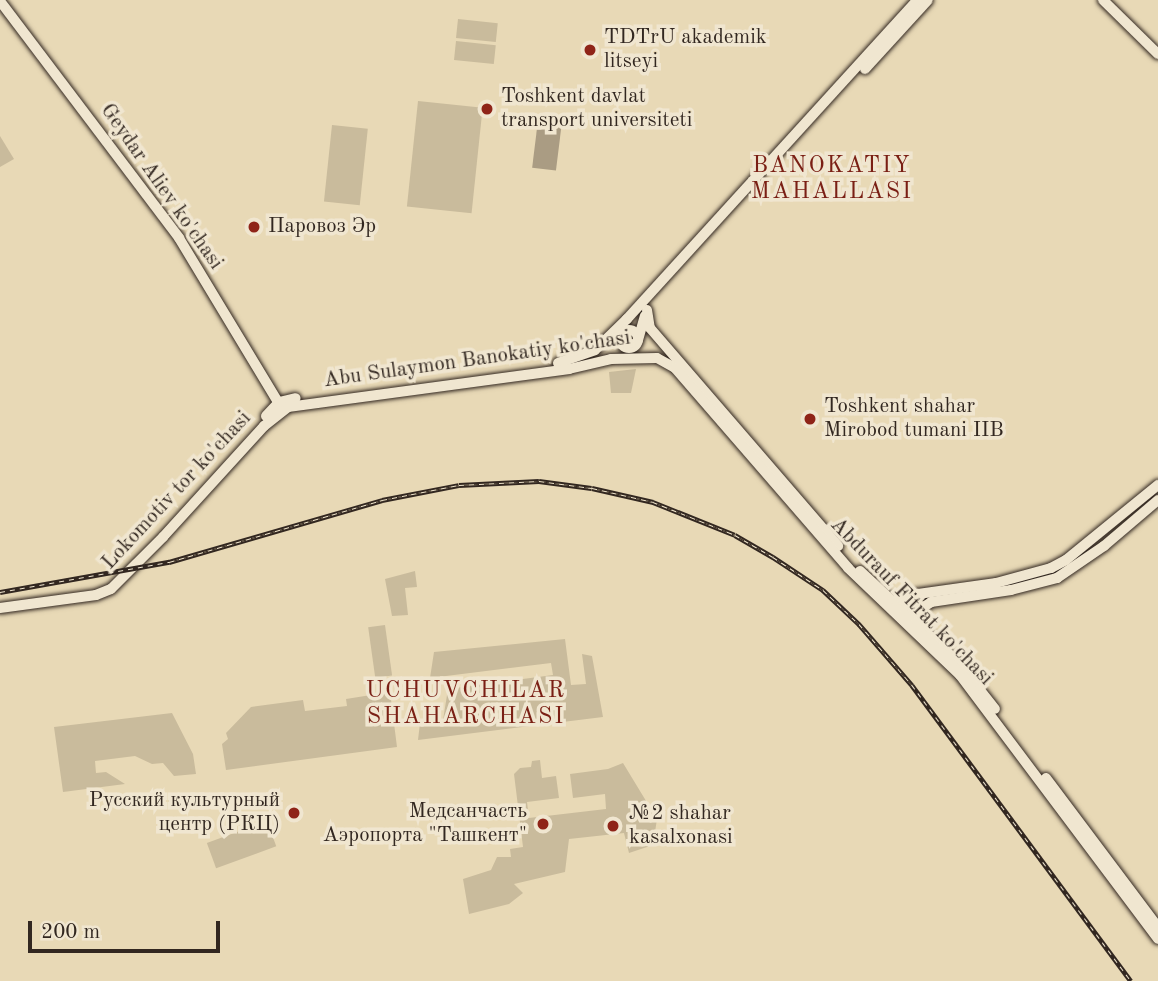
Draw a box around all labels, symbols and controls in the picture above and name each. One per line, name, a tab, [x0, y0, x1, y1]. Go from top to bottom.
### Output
place label: TDTrU akademik litseyi	[604, 25, 767, 75]
marker: TDTrU akademik litseyi	[582, 42, 598, 58]
place label: Toshkent davlat transport universiteti	[501, 84, 692, 134]
street label: Geydar Aliev ko'chasi	[94, 99, 228, 275]
marker: Toshkent davlat transport universiteti	[479, 101, 495, 117]
district label: BANOKATIY MAHALLASI	[752, 152, 912, 206]
place label: Паровоз Эр	[268, 214, 376, 240]
marker: Паровоз Эр	[246, 219, 262, 235]
street label: Abu Sulaymon Banokatiy ko'chasi	[322, 326, 632, 394]
place label: Toshkent shahar Mirobod tumani IIB	[824, 394, 1004, 444]
street label: Lokomotiv tor ko'chasi	[97, 407, 257, 575]
marker: Toshkent shahar Mirobod tumani IIB	[802, 411, 818, 427]
street label: Abdurauf Fitrat ko'chasi	[824, 513, 998, 691]
district label: UCHUVCHILAR SHAHARCHASI	[367, 677, 565, 731]
place label: Русский культурный центр (РКЦ)	[89, 788, 280, 838]
place label: Медсанчасть Аэропорта "Ташкент"	[323, 799, 527, 849]
place label: №2 shahar kasalxonasi	[629, 801, 733, 851]
marker: Русский культурный центр (РКЦ)	[286, 805, 302, 821]
marker: Медсанчасть Аэропорта "Ташкент"	[533, 814, 553, 834]
marker: №2 shahar kasalxonasi	[603, 816, 623, 836]
scale bar	[32, 908, 224, 952]
text: 200 m	[41, 922, 100, 943]

